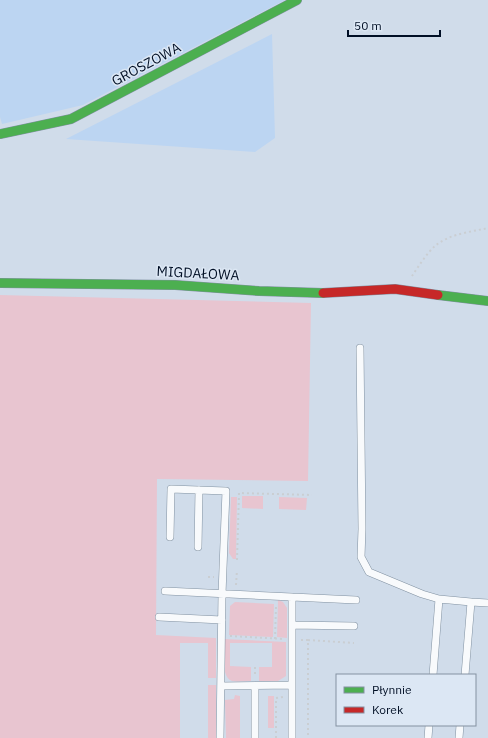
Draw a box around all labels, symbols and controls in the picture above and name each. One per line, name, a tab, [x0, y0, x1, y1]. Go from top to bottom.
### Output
scale bar	[348, 12, 440, 38]
text: 50 m	[354, 18, 382, 33]
street label: GROSZOWA	[108, 38, 184, 90]
street label: MIGDAŁOWA	[156, 262, 240, 284]
legend	[336, 674, 476, 726]
text: Płynnie	[372, 682, 412, 697]
text: Korek	[372, 702, 404, 717]

